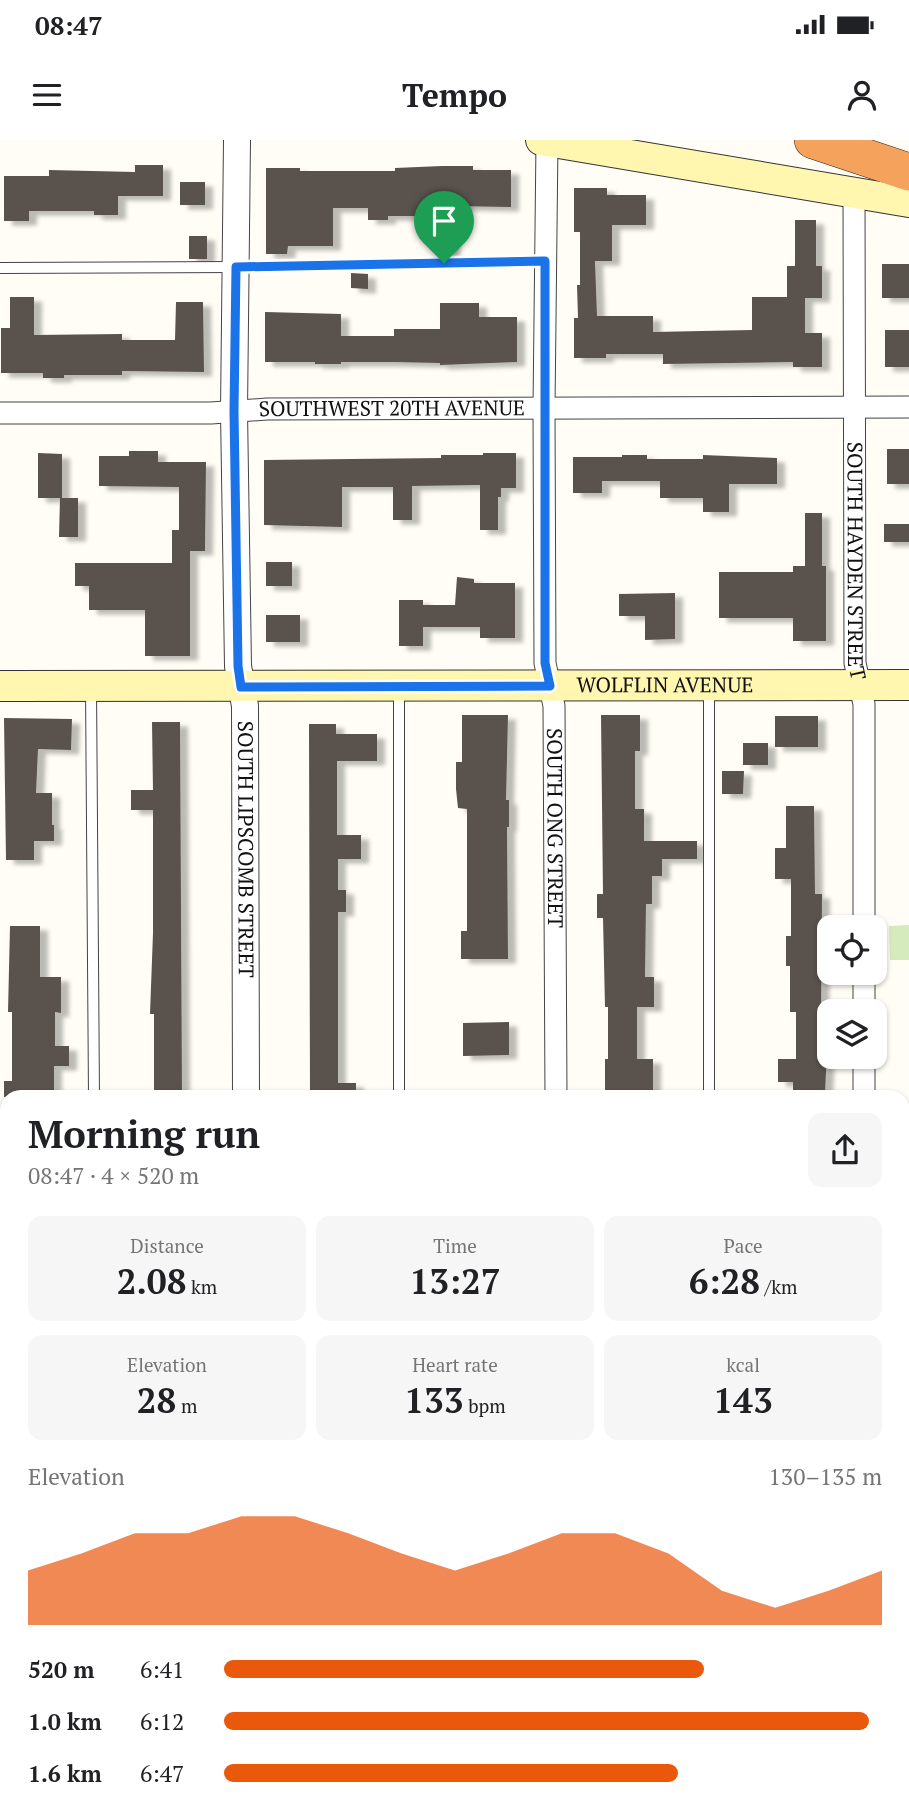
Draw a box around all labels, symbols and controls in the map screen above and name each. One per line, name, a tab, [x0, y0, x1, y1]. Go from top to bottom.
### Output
text: 08:47	[35, 8, 103, 42]
text: Tempo	[402, 74, 507, 116]
icon: menu	[28, 76, 66, 114]
icon: person	[843, 76, 881, 114]
pin	[414, 191, 474, 263]
icon: arrive	[425, 202, 463, 240]
street label: SOUTHWEST 20TH AVENUE	[258, 393, 525, 423]
street label: SOUTH HAYDEN STREET	[842, 442, 873, 683]
street label: WOLFLIN AVENUE	[576, 670, 754, 698]
street label: SOUTH LIPSCOMB STREET	[232, 721, 261, 978]
street label: SOUTH ONG STREET	[541, 728, 570, 928]
map controls	[817, 915, 887, 1069]
button: locate	[817, 915, 887, 985]
button: layers	[817, 999, 887, 1069]
text: Morning run	[28, 1109, 260, 1159]
button: share	[808, 1113, 882, 1187]
text: 08:47 · 4 × 520 m	[28, 1160, 199, 1191]
text: Distance	[130, 1233, 204, 1258]
text: Time	[433, 1233, 477, 1258]
text: Pace	[724, 1233, 762, 1258]
text: 2.08	[117, 1258, 186, 1304]
text: 13:27	[409, 1258, 501, 1304]
text: 6:28	[689, 1258, 760, 1304]
text: km	[186, 1274, 217, 1299]
text: /km	[760, 1274, 797, 1299]
text: Elevation	[127, 1352, 207, 1377]
text: Heart rate	[412, 1352, 498, 1377]
text: kcal	[726, 1352, 760, 1377]
text: 28	[137, 1377, 176, 1423]
text: 133	[404, 1377, 464, 1423]
text: 143	[713, 1377, 773, 1423]
text: m	[176, 1393, 197, 1418]
text: bpm	[464, 1393, 506, 1418]
text: Elevation	[28, 1461, 125, 1492]
text: 130–135 m	[769, 1461, 882, 1492]
text: 520 m	[28, 1654, 94, 1685]
text: 6:41	[140, 1654, 184, 1685]
text: 1.0 km	[28, 1706, 102, 1737]
text: 6:12	[140, 1706, 184, 1737]
text: 1.6 km	[28, 1758, 102, 1789]
text: 6:47	[140, 1758, 184, 1789]

